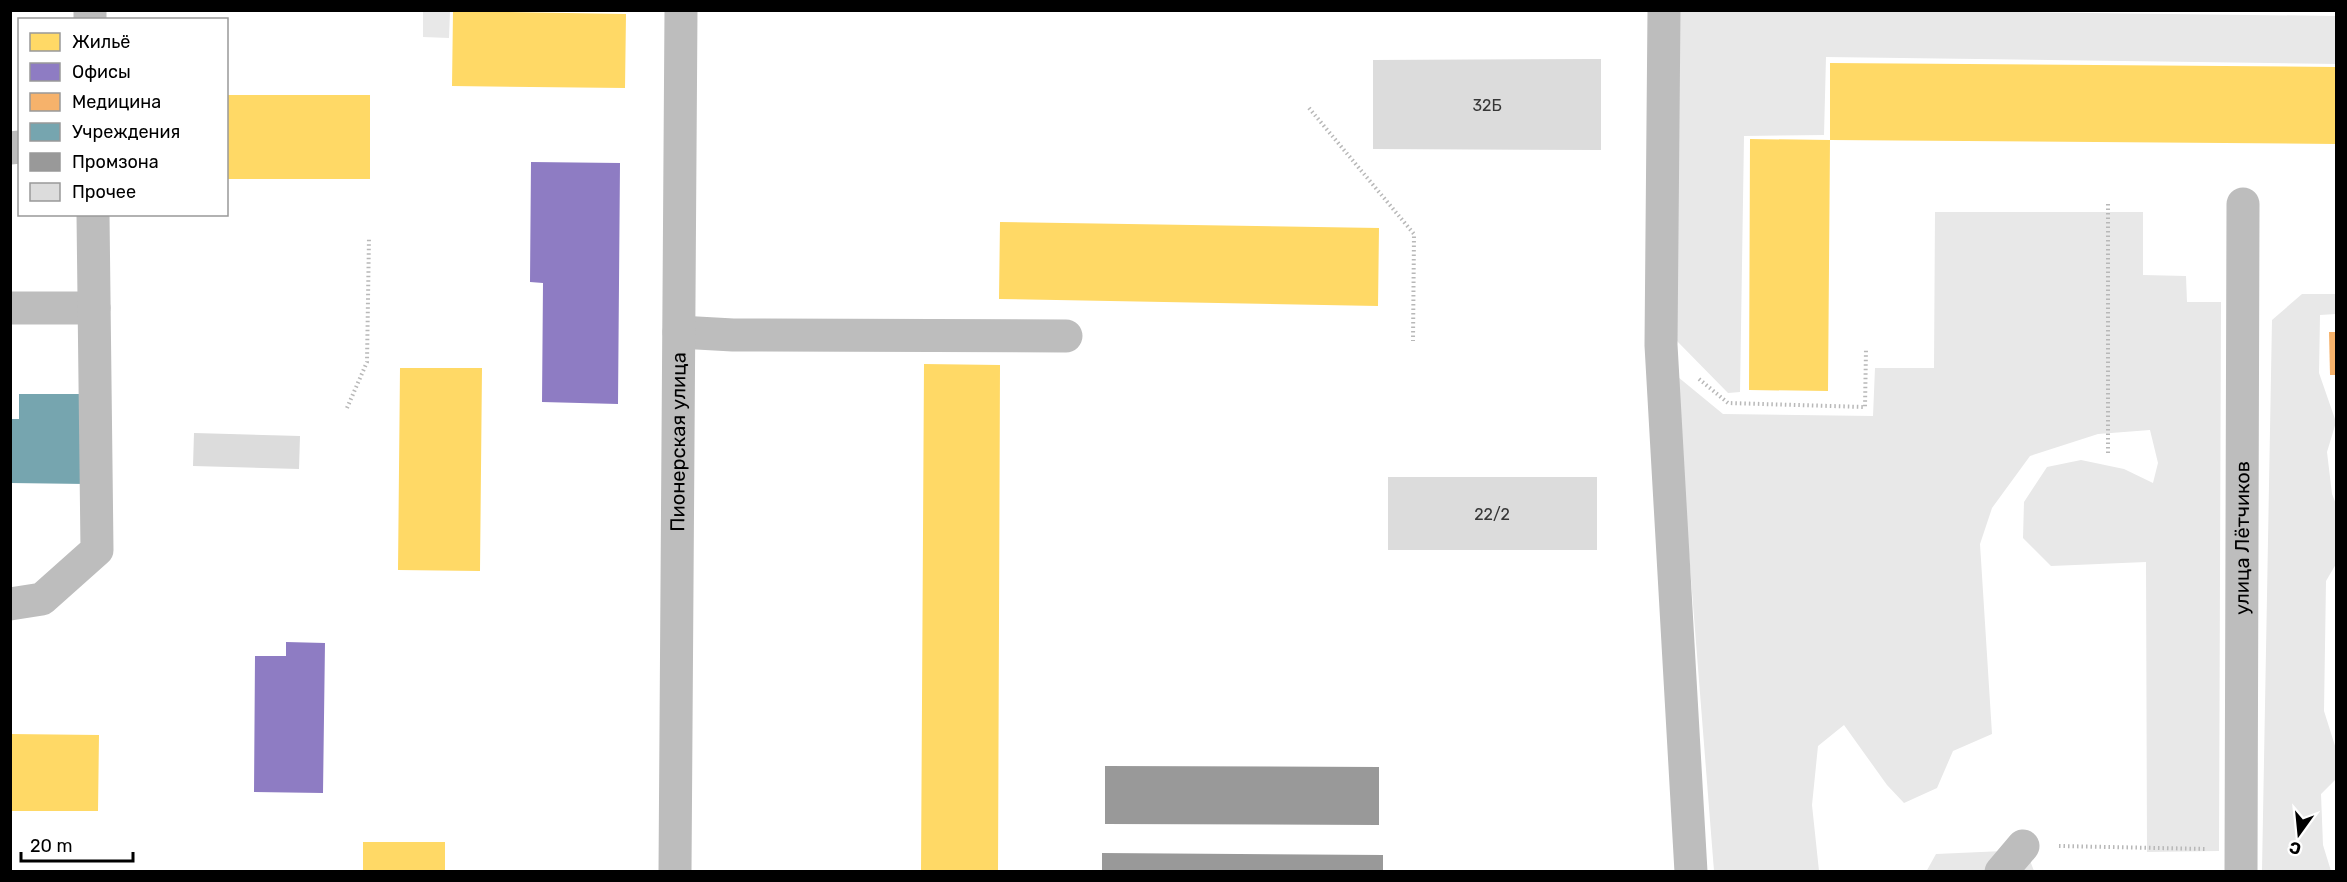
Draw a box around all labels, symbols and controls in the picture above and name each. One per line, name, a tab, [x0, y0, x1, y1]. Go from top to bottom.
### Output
legend	[18, 18, 228, 216]
text: Жильё	[72, 31, 130, 53]
text: Офисы	[72, 61, 131, 83]
text: Медицина	[72, 91, 161, 113]
house number: 32Б	[1472, 96, 1502, 115]
text: Учреждения	[72, 121, 180, 143]
text: Промзона	[72, 151, 159, 173]
text: Прочее	[72, 181, 136, 203]
street label: Пионерская улица	[665, 352, 691, 532]
street label: улица Лётчиков	[2230, 461, 2254, 615]
house number: 22/2	[1474, 505, 1510, 524]
north arrow	[2269, 804, 2329, 864]
scale bar	[21, 825, 134, 863]
text: 20 m	[30, 835, 72, 857]
text: С	[2287, 837, 2303, 859]

